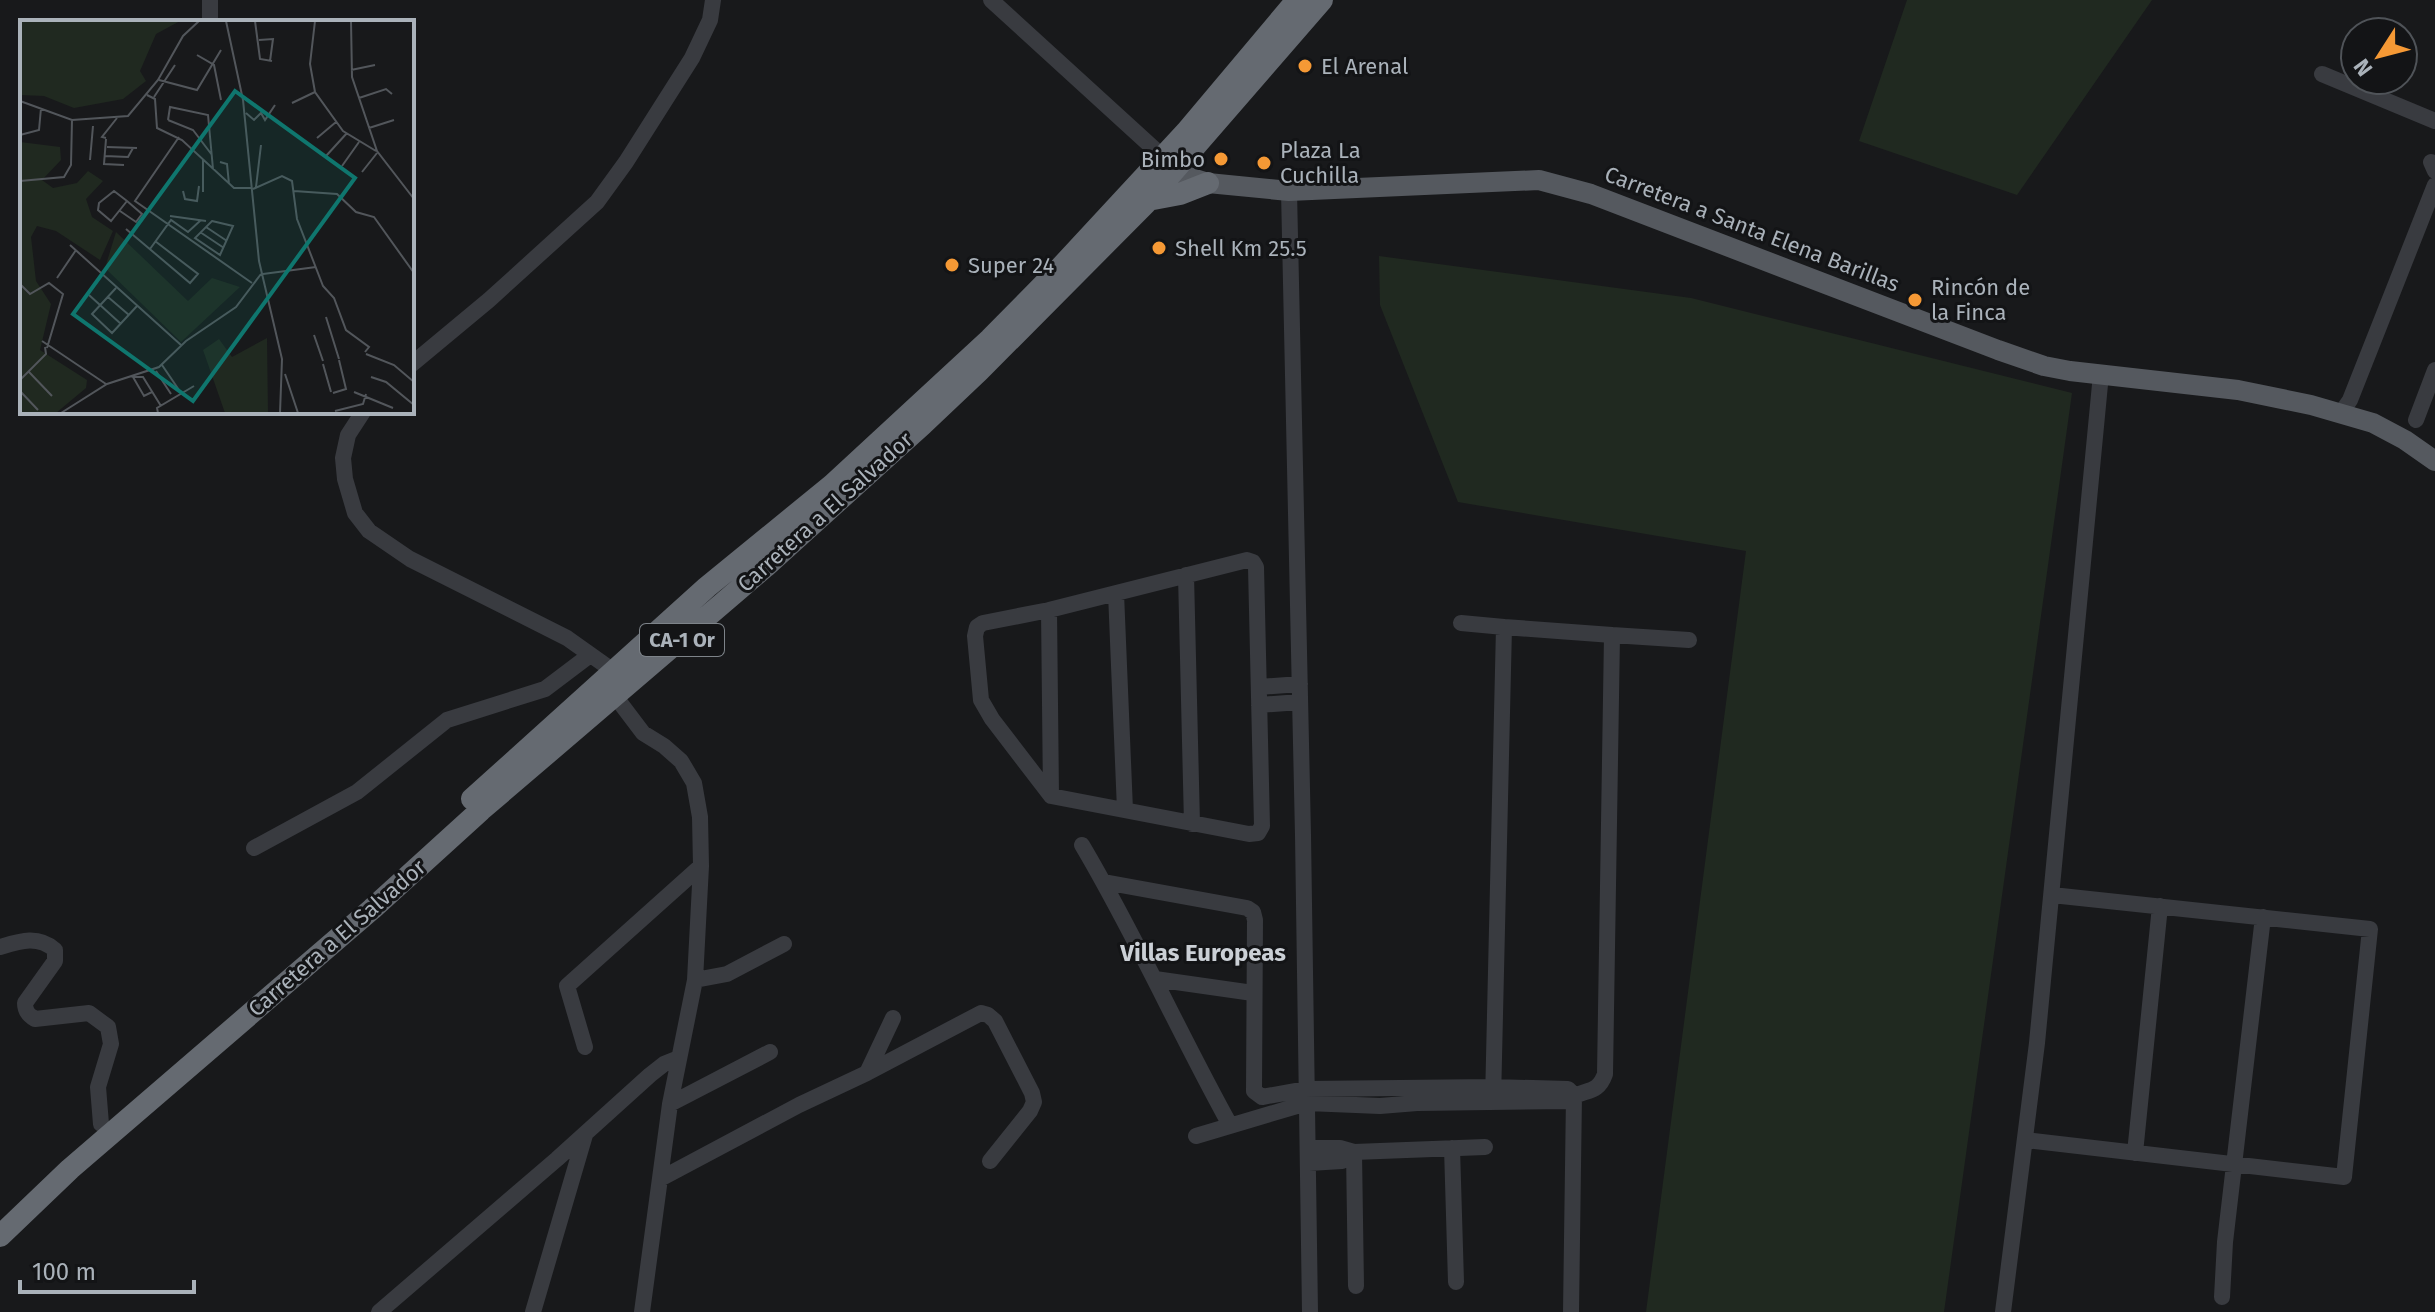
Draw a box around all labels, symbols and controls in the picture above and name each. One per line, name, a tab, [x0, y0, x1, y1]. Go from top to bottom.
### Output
north arrow	[2339, 16, 2419, 96]
inset map	[20, 20, 414, 414]
place label: El Arenal	[1321, 53, 1408, 80]
text: N	[2348, 54, 2378, 81]
marker: El Arenal	[1296, 57, 1314, 75]
place label: Plaza La Cuchilla	[1280, 137, 1361, 189]
place label: Bimbo	[1141, 146, 1205, 173]
marker: Bimbo	[1212, 150, 1230, 168]
marker: Plaza La Cuchilla	[1255, 154, 1273, 172]
street label: Carretera a Santa Elena Barillas	[1601, 160, 1903, 298]
place label: Shell Km 25.5	[1175, 235, 1307, 262]
marker: Shell Km 25.5	[1150, 239, 1168, 257]
place label: Super 24	[968, 252, 1054, 279]
marker: Super 24	[943, 256, 961, 274]
place label: Rincón de la Finca	[1931, 274, 2030, 326]
marker: Rincón de la Finca	[1906, 291, 1924, 309]
street label: Carretera a El Salvador	[732, 426, 918, 598]
road number: CA-1 Or	[640, 624, 724, 656]
street label: Carretera a El Salvador	[243, 853, 432, 1022]
district label: Villas Europeas	[1119, 939, 1286, 967]
scale bar	[20, 1244, 194, 1294]
text: 100 m	[32, 1258, 96, 1286]

